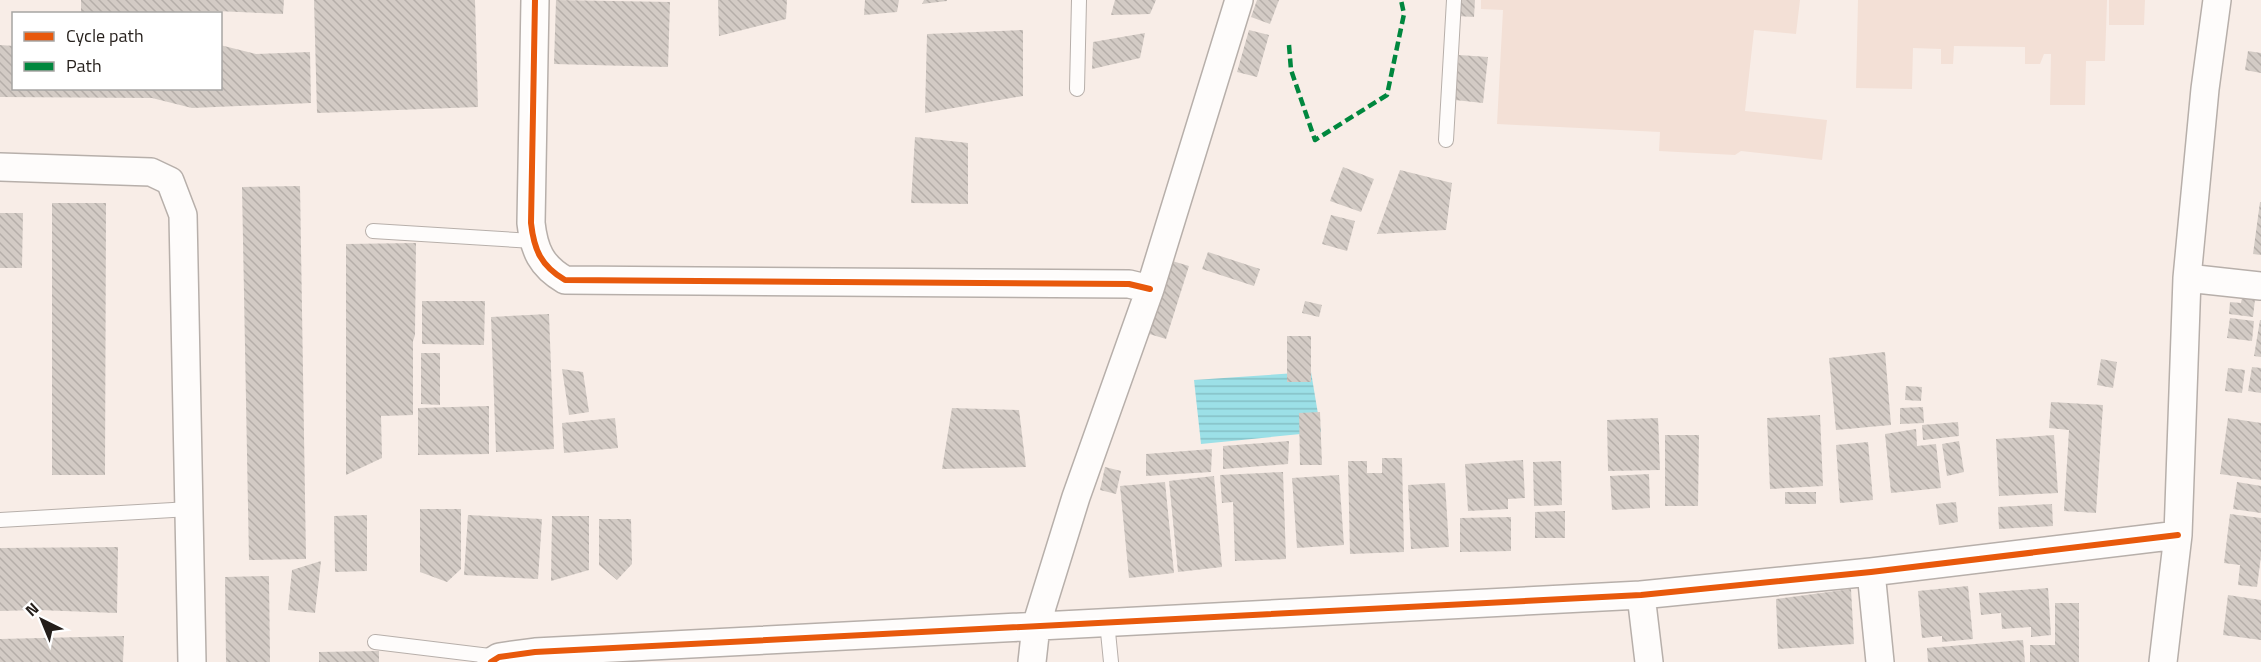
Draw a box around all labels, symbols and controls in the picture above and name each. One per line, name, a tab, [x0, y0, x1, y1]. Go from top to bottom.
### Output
legend	[12, 12, 222, 90]
text: Cycle path	[66, 22, 144, 49]
text: Path	[66, 52, 102, 79]
north arrow	[12, 590, 72, 650]
text: N	[20, 596, 44, 622]

